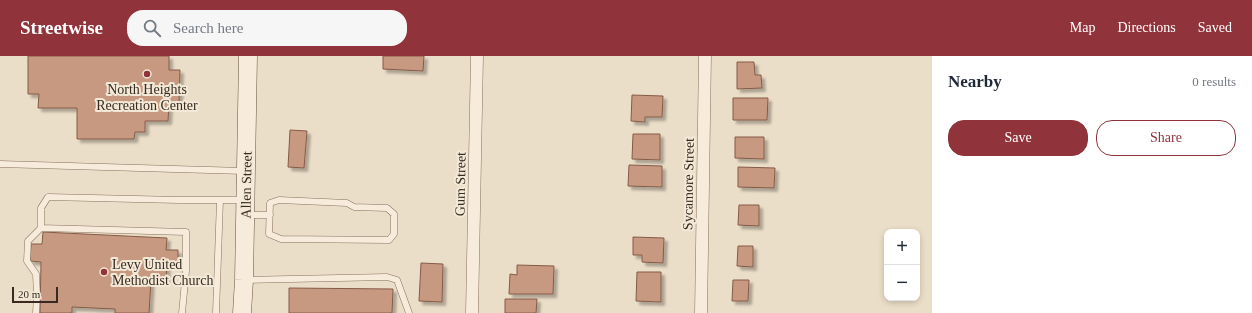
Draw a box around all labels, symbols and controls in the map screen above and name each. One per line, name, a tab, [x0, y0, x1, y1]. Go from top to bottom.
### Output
search box	[127, 10, 407, 46]
text: Streetwise	[20, 17, 103, 38]
icon: search	[141, 17, 163, 39]
text: Search here	[173, 20, 243, 36]
text: Map	[1070, 20, 1095, 35]
text: Directions	[1117, 20, 1176, 35]
text: Saved	[1198, 20, 1232, 35]
marker: North Heights Recreation Center	[142, 69, 152, 79]
text: Nearby	[948, 72, 1002, 91]
text: 0 results	[1192, 74, 1236, 89]
place label: North Heights Recreation Center	[96, 82, 198, 113]
button: Save	[948, 120, 1088, 156]
button: Share	[1096, 120, 1236, 156]
street label: Sycamore Street	[680, 138, 697, 230]
street label: Allen Street	[238, 151, 255, 219]
street label: Gum Street	[452, 152, 469, 216]
map controls	[884, 229, 920, 301]
button: +	[884, 229, 920, 265]
place label: Levy United Methodist Church	[112, 257, 214, 288]
button: −	[884, 265, 920, 301]
marker: Levy United Methodist Church	[99, 267, 109, 277]
scale bar	[12, 285, 58, 304]
text: 20 m	[18, 288, 40, 300]

